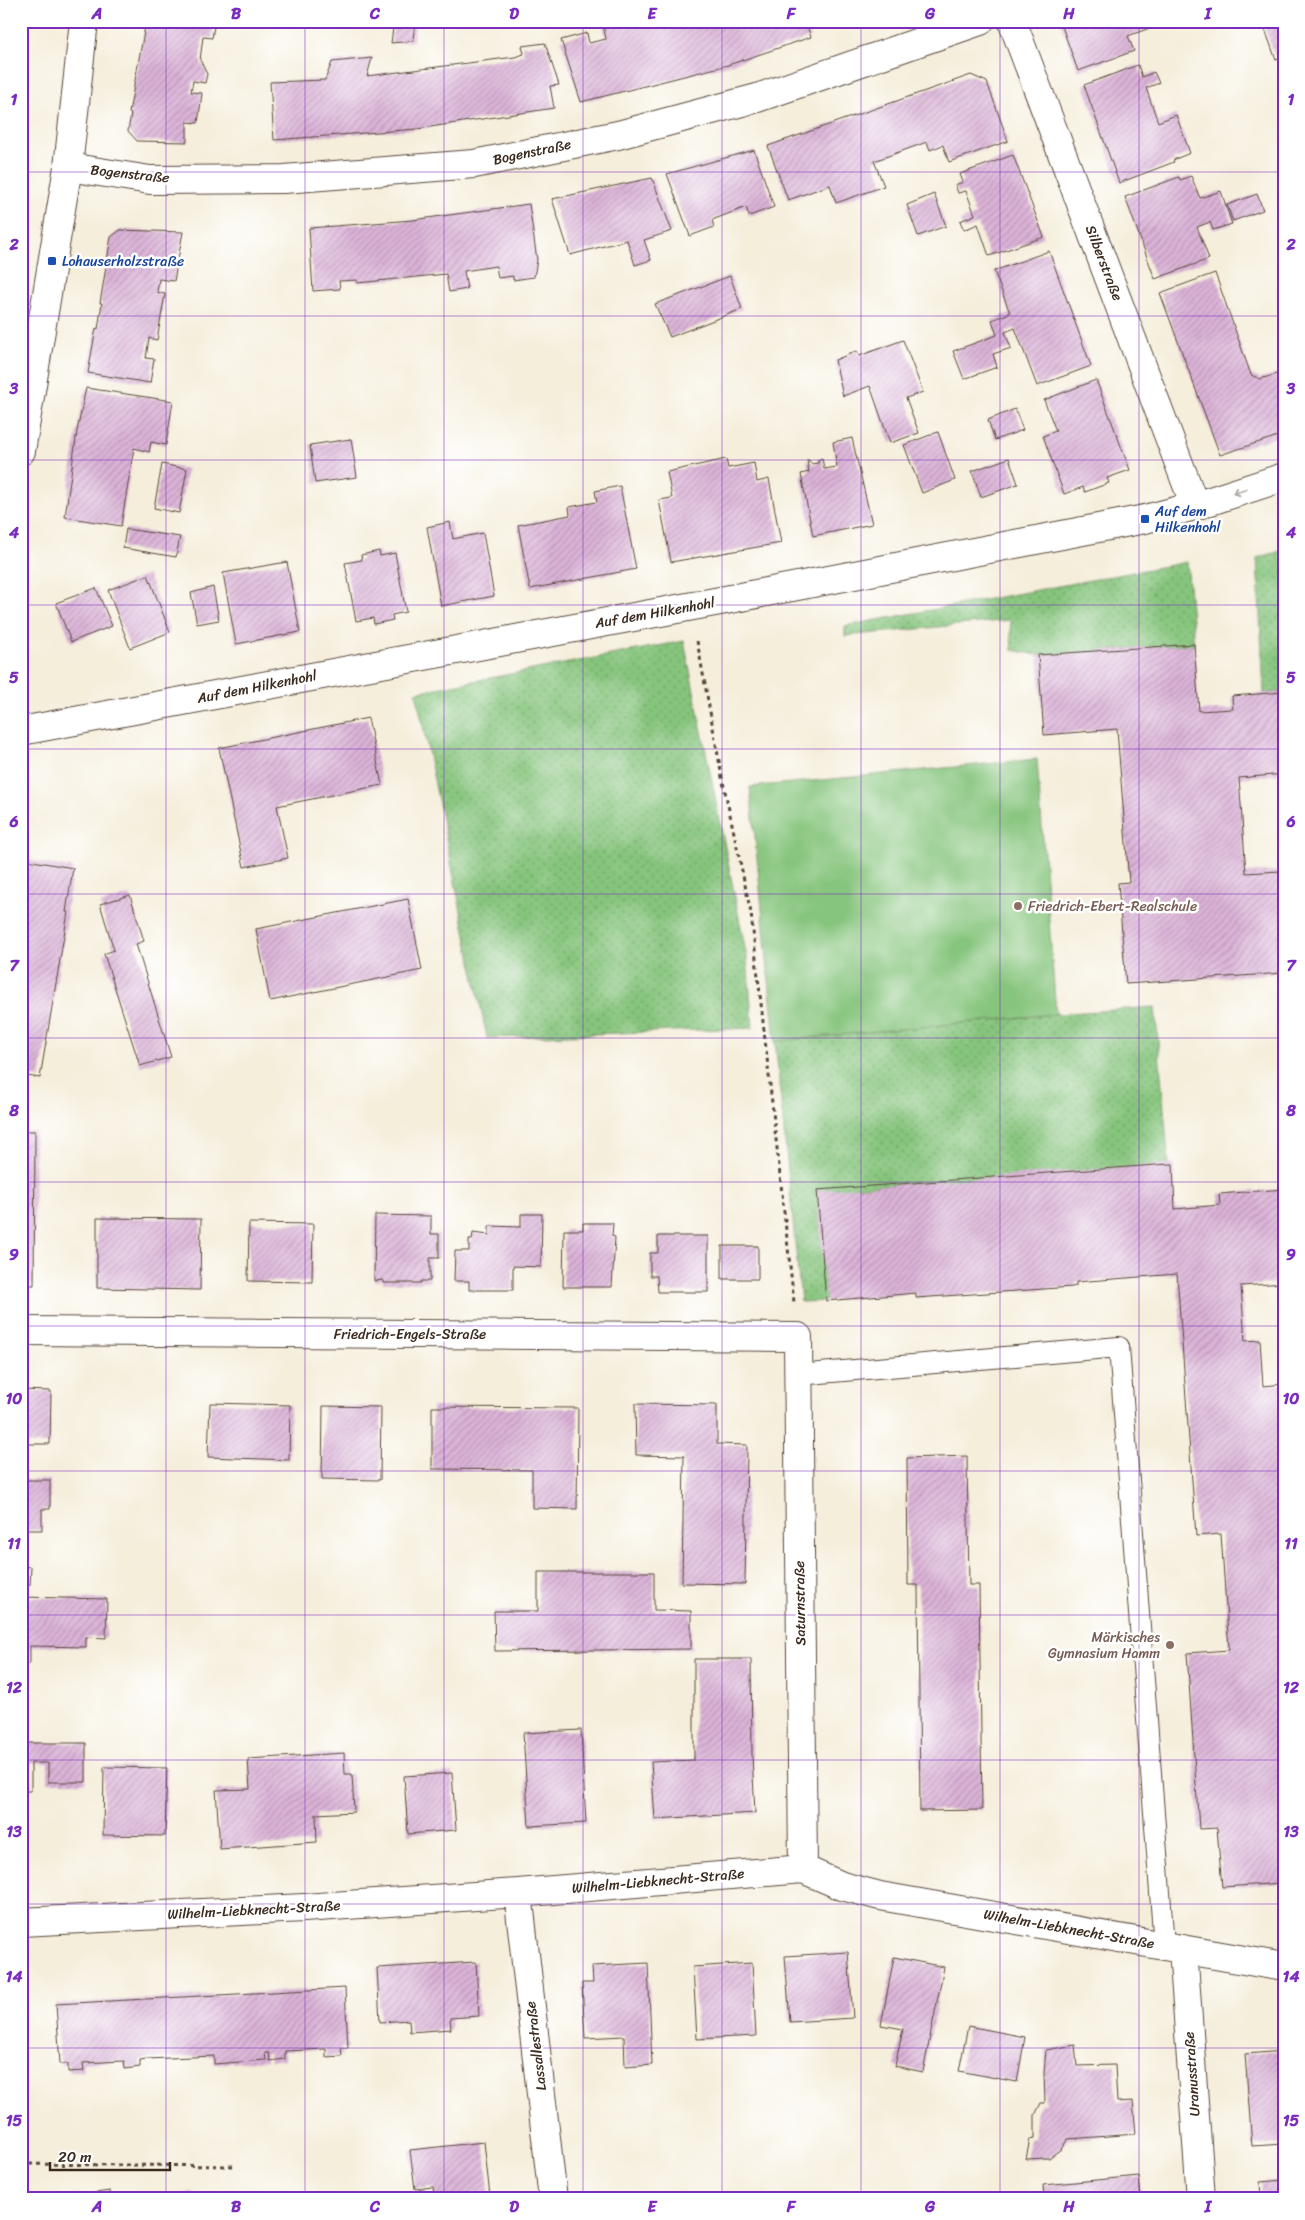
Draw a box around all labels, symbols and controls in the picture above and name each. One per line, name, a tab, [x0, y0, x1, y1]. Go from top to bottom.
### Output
text: A	[91, 0, 102, 28]
text: B	[231, 0, 242, 28]
text: C	[369, 0, 381, 28]
text: D	[509, 0, 519, 28]
text: E	[648, 0, 658, 28]
text: F	[786, 0, 797, 28]
text: G	[924, 0, 936, 28]
text: H	[1062, 0, 1075, 28]
text: I	[1204, 0, 1213, 28]
text: 1	[11, 85, 18, 114]
text: 1	[1288, 85, 1295, 114]
street label: Bogenstraße	[491, 132, 573, 172]
street label: Bogenstraße	[89, 157, 171, 191]
street label: Silberstraße	[1078, 222, 1130, 304]
text: 2	[8, 230, 19, 259]
text: 2	[1285, 230, 1296, 259]
place label: Lohauserholzstraße	[62, 249, 184, 274]
marker: Lohauserholzstraße	[46, 255, 58, 267]
text: 3	[9, 374, 19, 403]
text: 3	[1286, 374, 1296, 403]
one-way arrow	[1232, 487, 1248, 496]
place label: Auf dem Hilkenhohl	[1154, 499, 1222, 540]
marker: Auf dem Hilkenhohl	[1139, 513, 1151, 525]
text: 4	[8, 518, 19, 547]
text: 4	[1285, 518, 1296, 547]
street label: Auf dem Hilkenhohl	[592, 590, 718, 636]
text: 5	[9, 663, 19, 692]
street label: Auf dem Hilkenhohl	[194, 663, 320, 711]
text: 5	[1286, 663, 1296, 692]
text: 6	[8, 807, 19, 836]
text: 6	[1285, 807, 1296, 836]
place label: Friedrich-Ebert-Realschule	[1028, 894, 1197, 919]
marker: Friedrich-Ebert-Realschule	[1012, 900, 1024, 912]
text: 7	[9, 951, 20, 980]
text: 7	[1286, 951, 1297, 980]
text: 8	[8, 1096, 19, 1125]
text: 8	[1285, 1096, 1296, 1125]
text: 9	[9, 1240, 19, 1269]
text: 9	[1286, 1240, 1296, 1269]
street label: Friedrich-Engels-Straße	[334, 1322, 486, 1347]
text: 10	[6, 1384, 22, 1413]
text: 10	[1283, 1384, 1299, 1413]
text: 11	[7, 1529, 21, 1558]
text: 11	[1284, 1529, 1298, 1558]
street label: Saturnstraße	[787, 1560, 813, 1646]
place label: Märkisches Gymnasium Hamm	[1048, 1625, 1160, 1666]
marker: Märkisches Gymnasium Hamm	[1164, 1639, 1176, 1651]
text: 12	[6, 1673, 23, 1702]
text: 12	[1283, 1673, 1300, 1702]
text: 13	[6, 1817, 22, 1846]
text: 13	[1283, 1817, 1299, 1846]
street label: Wilhelm-Liebknecht-Straße	[571, 1861, 745, 1901]
street label: Wilhelm-Liebknecht-Straße	[167, 1893, 341, 1927]
street label: Wilhelm-Liebknecht-Straße	[982, 1902, 1156, 1956]
text: 14	[6, 1962, 22, 1991]
text: 14	[1283, 1962, 1299, 1991]
street label: Lassallestraße	[518, 2000, 554, 2092]
street label: Uranusstraße	[1177, 2031, 1207, 2117]
text: 15	[6, 2106, 23, 2135]
text: 15	[1283, 2106, 1300, 2135]
scale bar	[50, 2140, 170, 2172]
text: 20 m	[58, 2144, 92, 2170]
text: A	[91, 2192, 102, 2220]
text: B	[231, 2192, 242, 2220]
text: C	[369, 2192, 381, 2220]
text: D	[509, 2192, 519, 2220]
text: E	[648, 2192, 658, 2220]
text: F	[786, 2192, 797, 2220]
text: G	[924, 2192, 936, 2220]
text: H	[1062, 2192, 1075, 2220]
text: I	[1204, 2192, 1213, 2220]

